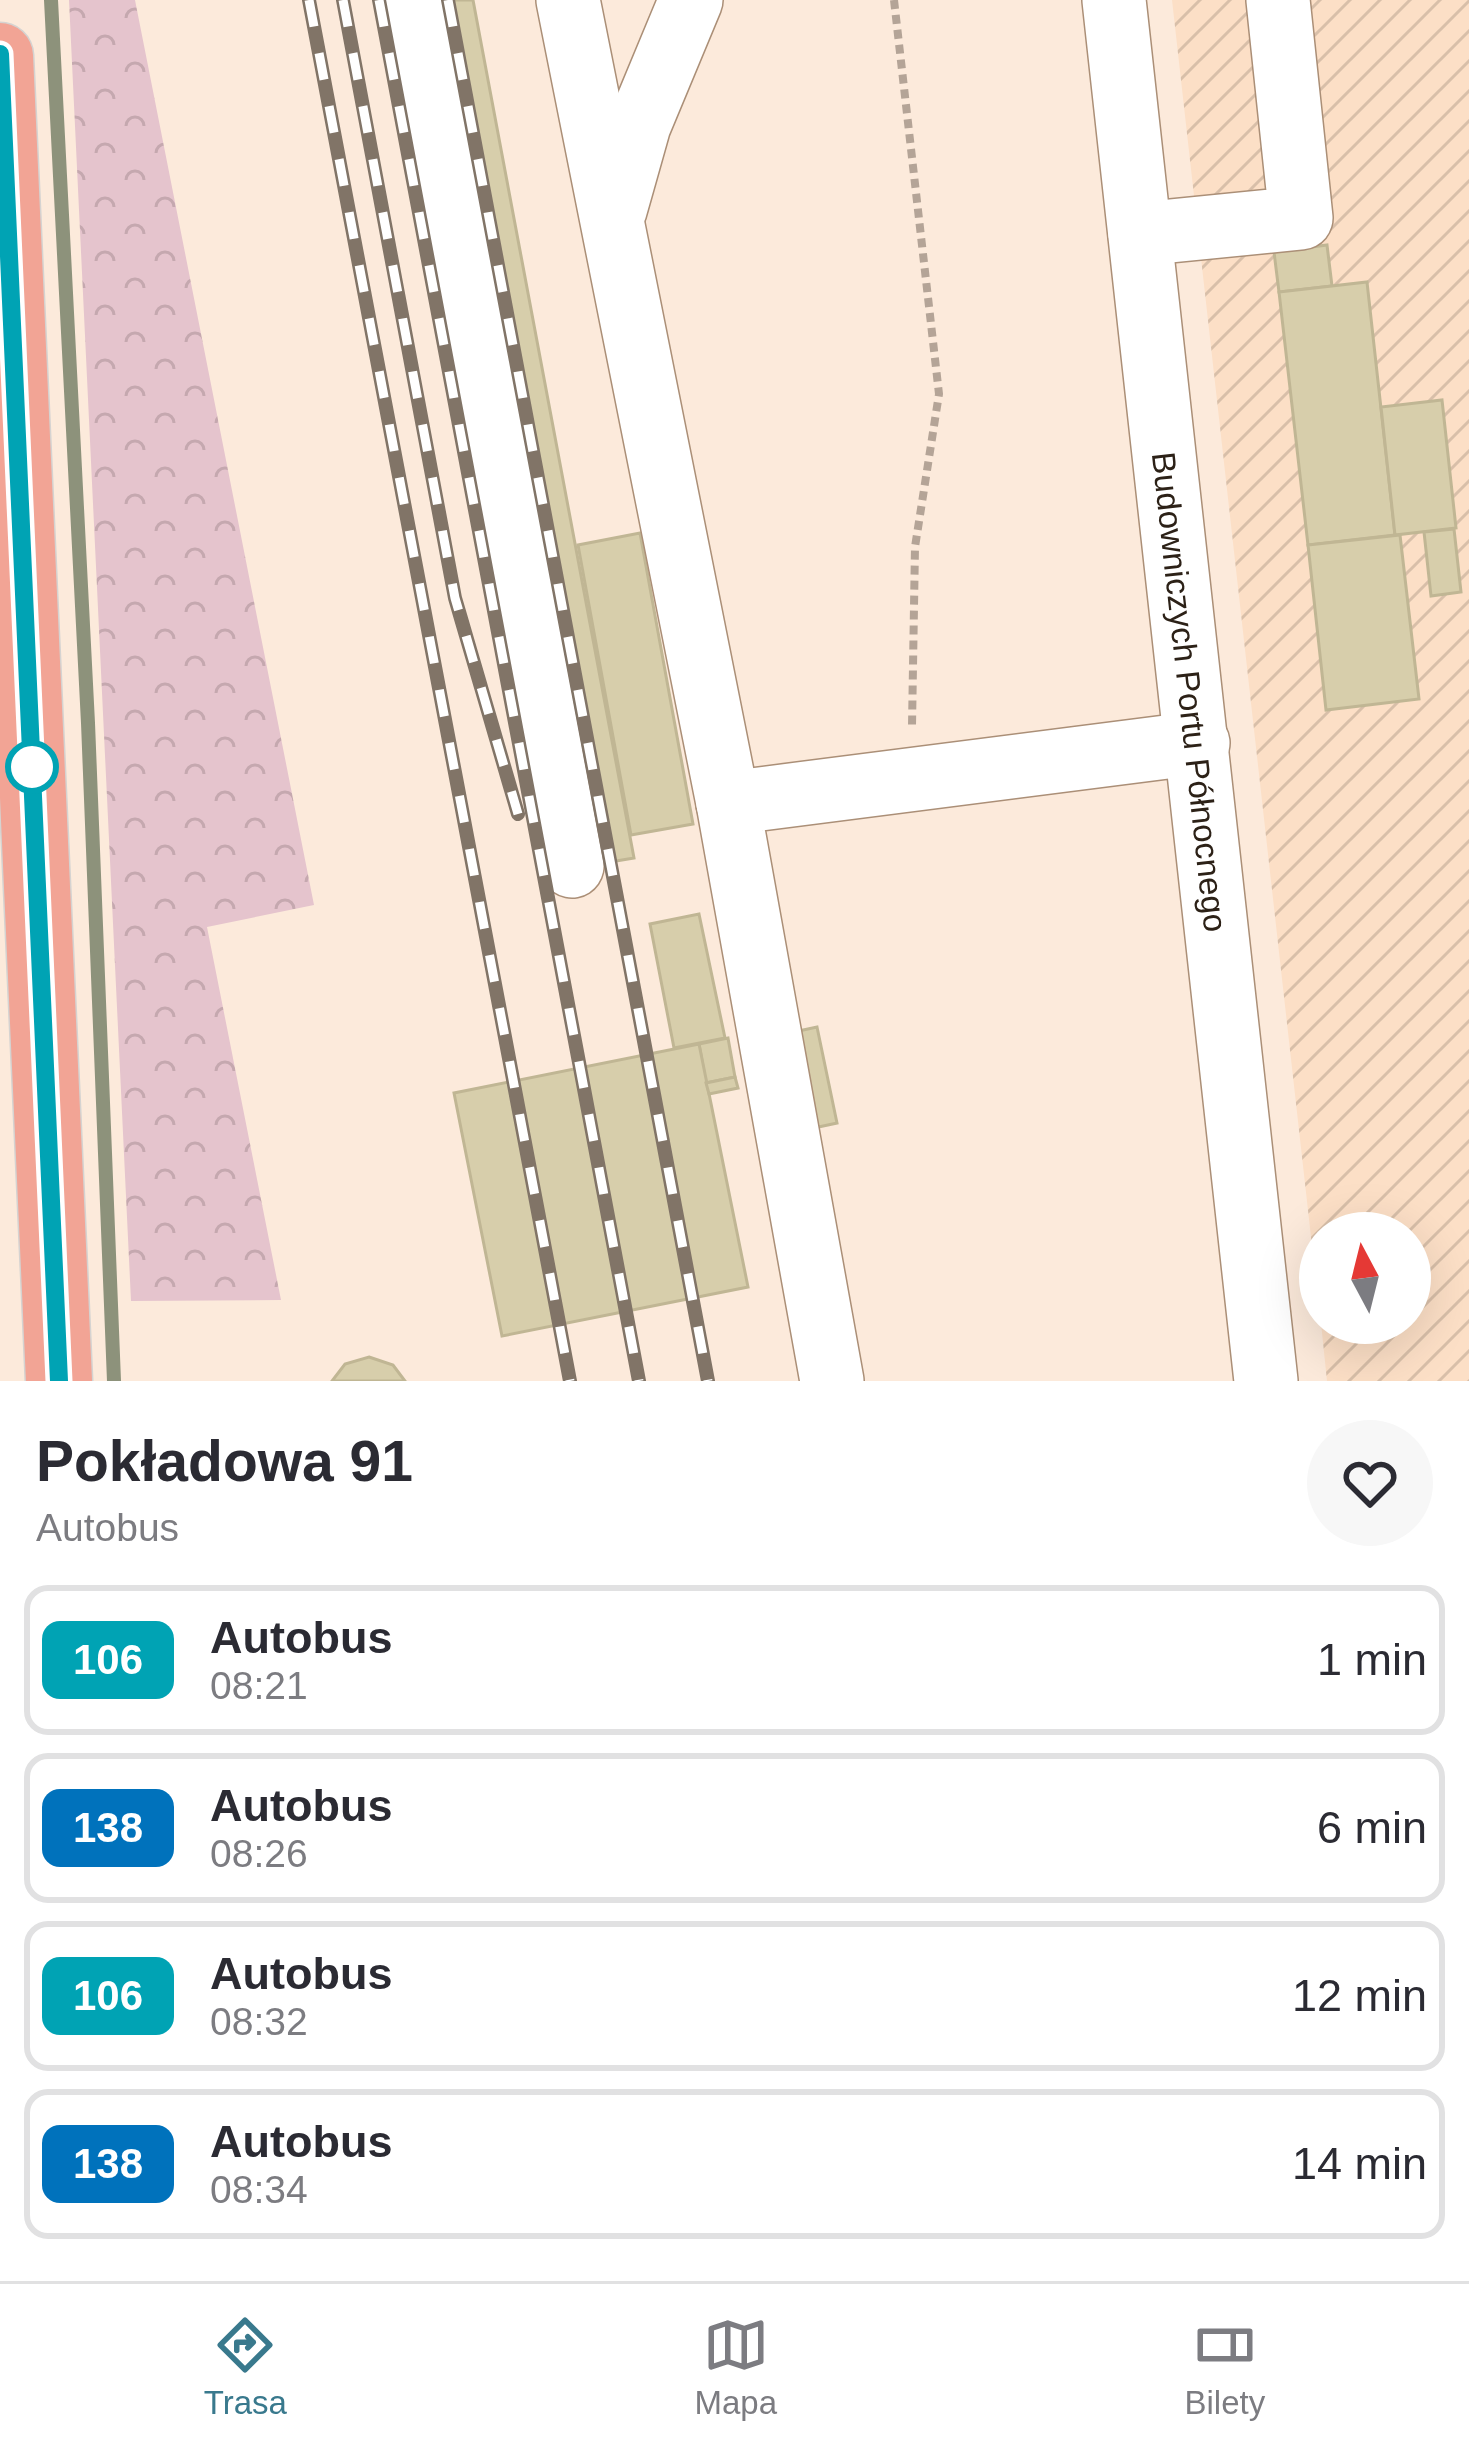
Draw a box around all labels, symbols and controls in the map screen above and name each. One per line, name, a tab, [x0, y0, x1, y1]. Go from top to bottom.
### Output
street label: Budowniczych Portu Północnego	[1145, 450, 1235, 934]
unlabelled marker	[7, 742, 57, 792]
north arrow	[1299, 1212, 1431, 1344]
map controls	[1299, 1212, 1431, 1344]
button: heart	[1307, 1420, 1433, 1546]
text: Pokładowa 91	[36, 1429, 413, 1493]
text: Autobus	[36, 1506, 179, 1549]
text: Autobus	[210, 1612, 392, 1663]
text: 1 min	[1317, 1634, 1427, 1685]
text: 106	[73, 1636, 143, 1683]
text: 08:21	[210, 1664, 308, 1707]
text: Autobus	[210, 1780, 392, 1831]
text: 6 min	[1317, 1802, 1427, 1853]
text: 138	[73, 1804, 143, 1851]
text: 08:26	[210, 1832, 308, 1875]
text: Autobus	[210, 1948, 392, 1999]
text: 12 min	[1292, 1970, 1427, 2021]
text: 106	[73, 1972, 143, 2019]
text: 08:32	[210, 2000, 308, 2043]
text: Autobus	[210, 2116, 392, 2167]
text: 14 min	[1292, 2138, 1427, 2189]
text: 138	[73, 2140, 143, 2187]
text: 08:34	[210, 2168, 308, 2211]
tab: Trasa	[204, 2312, 287, 2422]
tab: Mapa	[694, 2312, 777, 2422]
tab: Bilety	[1185, 2312, 1265, 2422]

